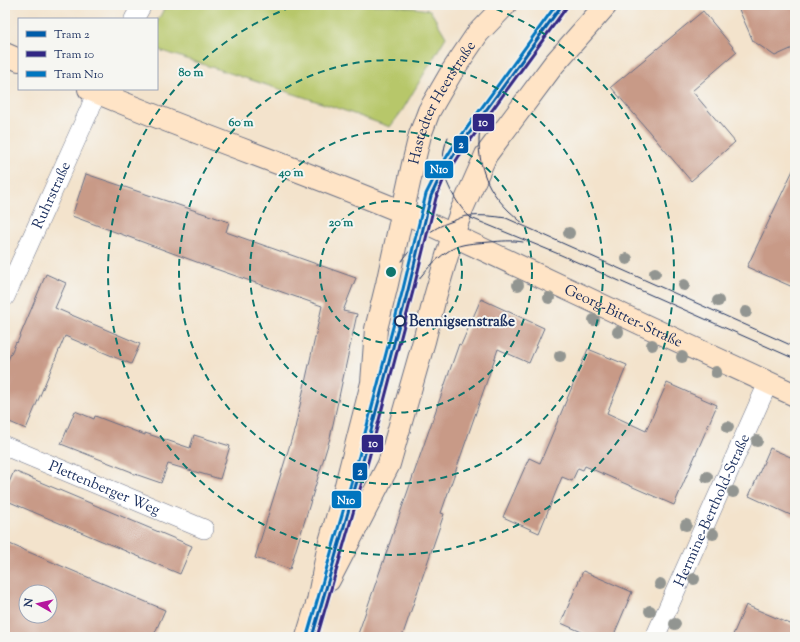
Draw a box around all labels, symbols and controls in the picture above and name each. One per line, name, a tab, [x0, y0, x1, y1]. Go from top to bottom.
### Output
legend	[18, 18, 158, 90]
text: Tram 2	[54, 26, 90, 44]
street label: Hastedter Heerstraße	[404, 37, 482, 167]
text: Tram 10	[54, 46, 94, 64]
text: 80 m	[179, 64, 203, 82]
text: Tram N10	[54, 66, 104, 84]
line badge: 10	[472, 113, 495, 132]
text: 60 m	[229, 114, 253, 132]
text: 10	[477, 115, 488, 131]
line badge: 2	[453, 135, 469, 154]
text: 2	[458, 137, 464, 153]
street label: Ruhrstraße	[28, 159, 77, 233]
line badge: N10	[424, 160, 454, 179]
text: N10	[429, 162, 448, 178]
text: 40 m	[278, 164, 303, 182]
text: 20 m	[329, 214, 353, 232]
centre of rings	[384, 265, 398, 279]
street label: Georg-Bitter-Straße	[560, 280, 686, 354]
place label: Bennigsenstraße	[409, 312, 515, 333]
marker: Bennigsenstraße	[394, 315, 406, 327]
street label: Hermine-Berthold-Straße	[670, 431, 756, 590]
line badge: 10	[361, 434, 384, 453]
text: 10	[367, 436, 378, 452]
street label: Plettenberger Weg	[45, 456, 163, 522]
line badge: 2	[352, 462, 368, 481]
text: 2	[357, 464, 363, 480]
line badge: N10	[331, 490, 362, 509]
text: N10	[336, 493, 355, 509]
north arrow	[18, 584, 58, 624]
text: N	[20, 597, 38, 609]

